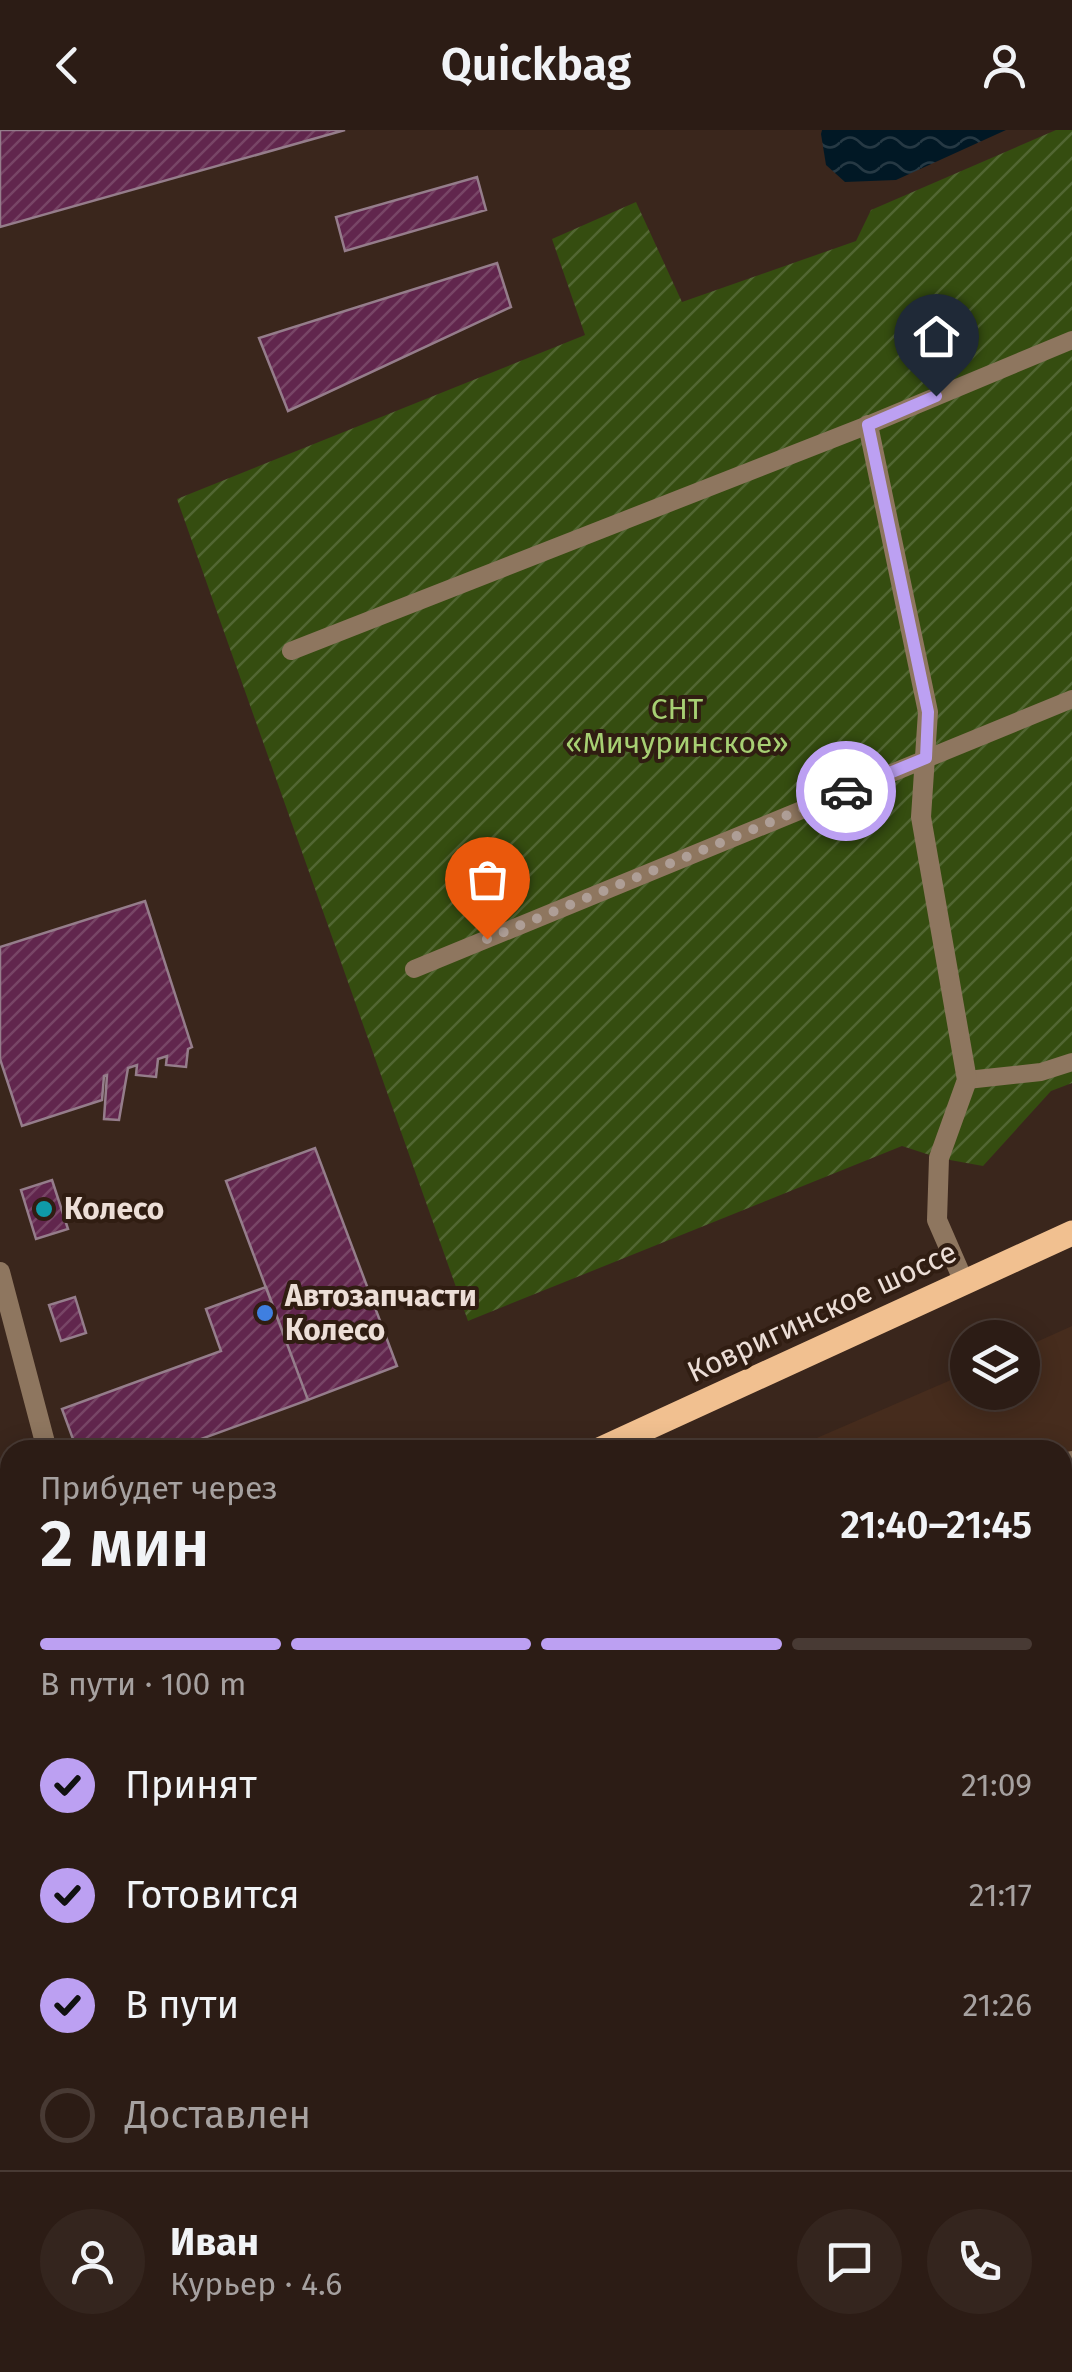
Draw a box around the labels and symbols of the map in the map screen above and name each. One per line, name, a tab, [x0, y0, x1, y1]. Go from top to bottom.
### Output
pin	[894, 294, 979, 397]
park label: СНТ «Мичуринское»	[565, 691, 789, 761]
courier	[796, 741, 896, 841]
pin	[445, 837, 530, 940]
place label: Колесо	[64, 1191, 164, 1227]
marker: Колесо	[33, 1198, 55, 1220]
street label: Ковригинское шоссе	[682, 1234, 962, 1390]
place label: Автозапчасти Колесо	[284, 1278, 477, 1348]
marker: Автозапчасти Колесо	[254, 1302, 276, 1324]

